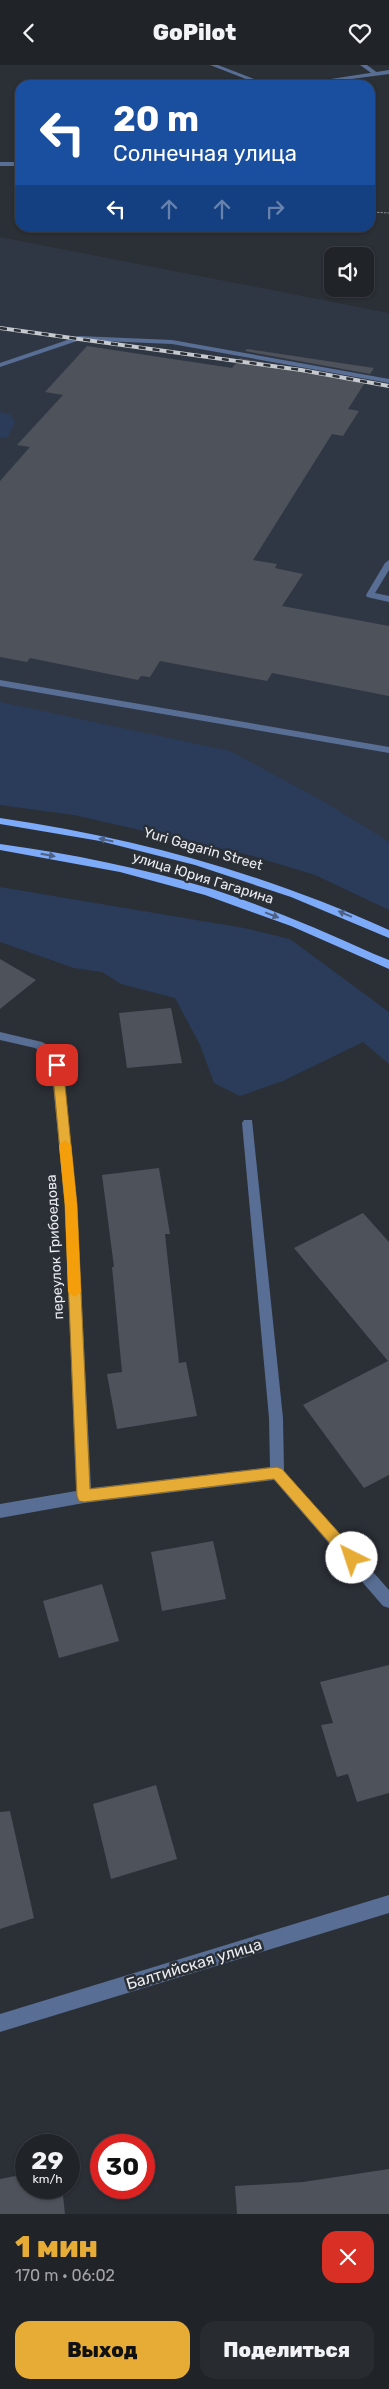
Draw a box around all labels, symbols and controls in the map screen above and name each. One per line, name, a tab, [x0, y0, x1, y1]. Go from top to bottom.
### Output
icon: back	[15, 19, 43, 47]
text: GoPilot	[153, 19, 236, 46]
icon: heart	[346, 19, 374, 47]
text: 20 m	[113, 98, 199, 140]
icon: left	[30, 100, 95, 165]
text: Солнечная улица	[113, 140, 297, 167]
icon: left	[102, 195, 130, 223]
icon: ahead	[155, 195, 183, 223]
icon: ahead	[208, 195, 236, 223]
icon: right	[261, 195, 289, 223]
map controls	[324, 247, 374, 297]
button: sound	[324, 247, 374, 297]
street label: Yuri Gagarin Street	[141, 824, 265, 874]
one-way arrow	[99, 836, 114, 844]
street label: улица Юрия Гагарина	[130, 848, 276, 908]
one-way arrow	[40, 851, 56, 859]
one-way arrow	[338, 909, 352, 917]
one-way arrow	[265, 911, 280, 919]
pin	[36, 1044, 78, 1086]
icon: arrive	[43, 1051, 71, 1079]
street label: переулок Грибоедова	[43, 1174, 67, 1320]
position arrow	[325, 1531, 377, 1583]
street label: Балтийская улица	[124, 1934, 264, 1994]
speed limit sign: 30	[90, 2134, 155, 2199]
text: 29	[31, 2146, 64, 2175]
text: km/h	[33, 2172, 62, 2186]
text: 1 мин	[15, 2229, 98, 2265]
button: close	[322, 2231, 374, 2283]
text: 170 m · 06:02	[15, 2266, 115, 2285]
button: Выход	[15, 2321, 190, 2379]
button: Поделиться	[200, 2321, 374, 2379]

